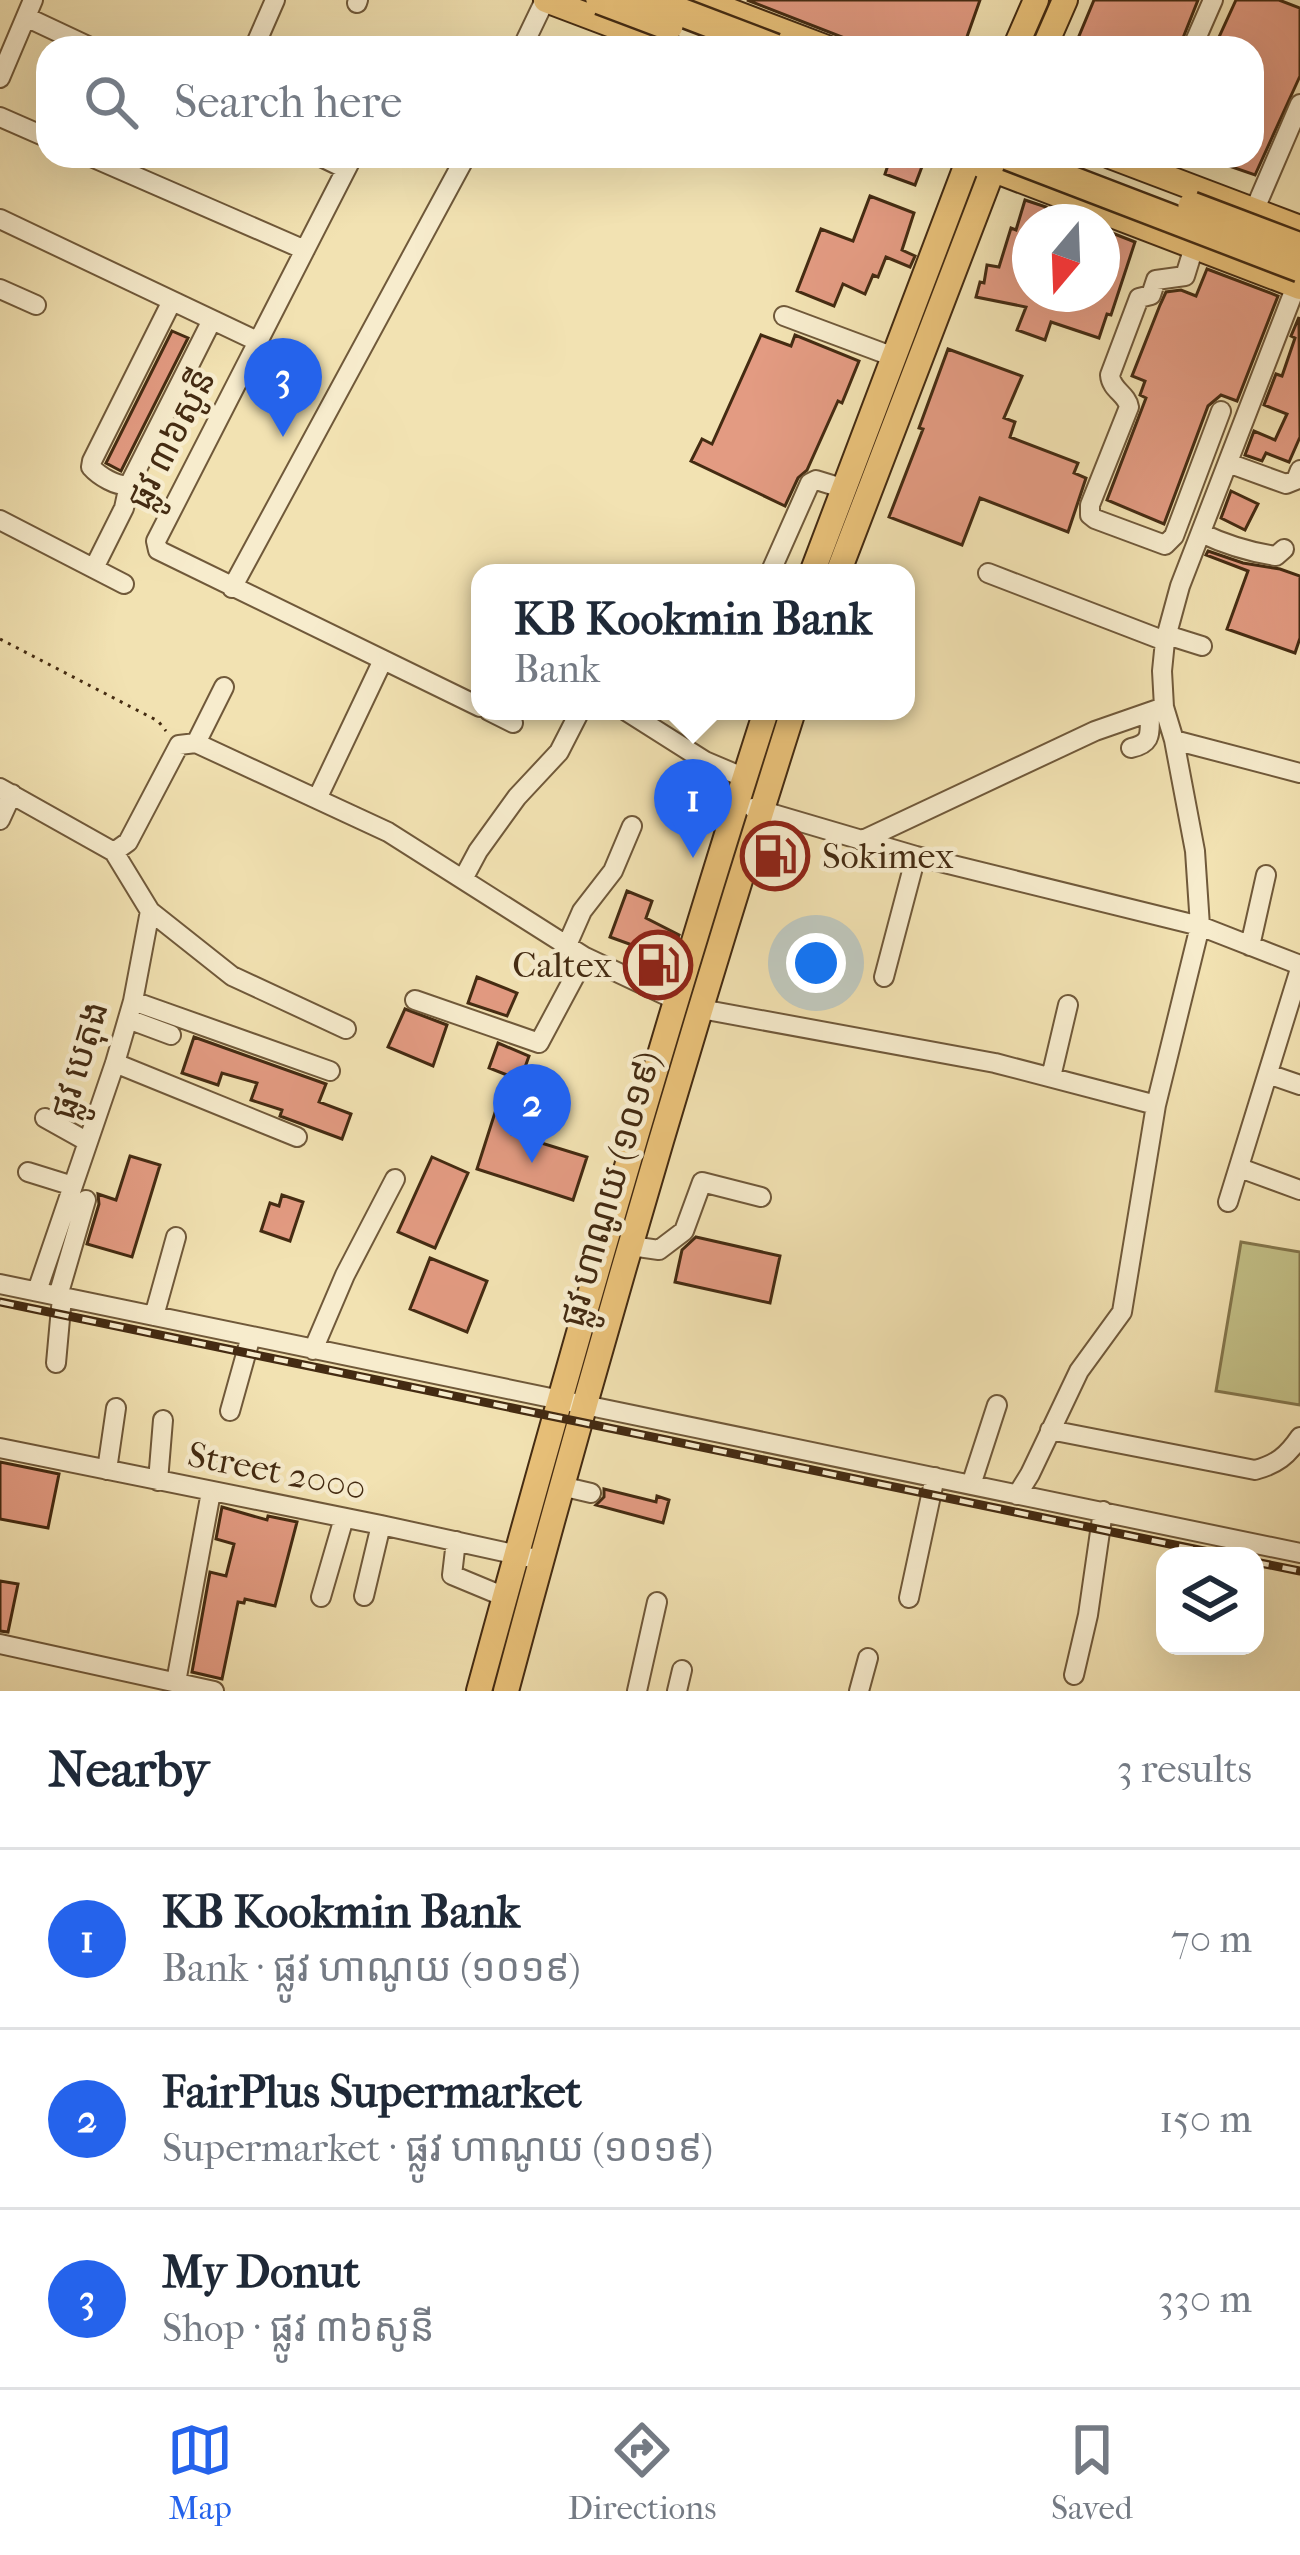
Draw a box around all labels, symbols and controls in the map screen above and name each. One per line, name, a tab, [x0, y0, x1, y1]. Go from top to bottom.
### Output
search box	[36, 36, 1264, 168]
icon: search	[78, 69, 144, 135]
text: Search here	[174, 76, 402, 129]
north arrow	[1012, 204, 1120, 312]
pin: 3	[244, 338, 322, 437]
street label: ផ្លូវ ៣៦សូនី	[118, 362, 234, 521]
popup	[471, 564, 915, 720]
text: KB Kookmin Bank	[514, 593, 872, 646]
text: Bank	[514, 646, 600, 692]
pin: 1	[654, 759, 732, 858]
fuel station icon: Sokimex	[740, 821, 810, 891]
place label: Sokimex	[822, 835, 954, 877]
fuel station icon: Caltex	[623, 930, 693, 1000]
your location	[786, 933, 846, 993]
place label: Caltex	[512, 944, 612, 986]
street label: ផ្លូវ បេតុង	[41, 996, 127, 1127]
street label: ផ្លូវ ហាណូយ (១០១៩)	[551, 1047, 680, 1334]
pin: 2	[493, 1064, 571, 1163]
street label: Street 2000	[184, 1433, 370, 1509]
map controls	[1156, 1547, 1264, 1655]
button: layers	[1156, 1547, 1264, 1655]
text: Nearby	[48, 1739, 209, 1799]
text: 3 results	[1117, 1746, 1252, 1792]
text: KB Kookmin Bank	[162, 1886, 520, 1939]
text: 1	[80, 1916, 94, 1962]
text: 70 m	[1171, 1916, 1252, 1962]
text: Bank · ផ្លូវ ហាណូយ (១០១៩)	[162, 1945, 581, 1991]
text: FairPlus Supermarket	[162, 2066, 582, 2119]
text: 2	[77, 2096, 97, 2142]
text: 150 m	[1159, 2096, 1252, 2142]
text: Supermarket · ផ្លូវ ហាណូយ (១០១៩)	[162, 2125, 713, 2171]
text: My Donut	[162, 2246, 360, 2299]
text: 3	[79, 2276, 95, 2322]
text: 330 m	[1158, 2276, 1252, 2322]
text: Shop · ផ្លូវ ៣៦សូនី	[162, 2305, 435, 2351]
tab: Map	[167, 2417, 233, 2528]
tab: Directions	[568, 2417, 716, 2528]
tab: Saved	[1051, 2417, 1133, 2528]

